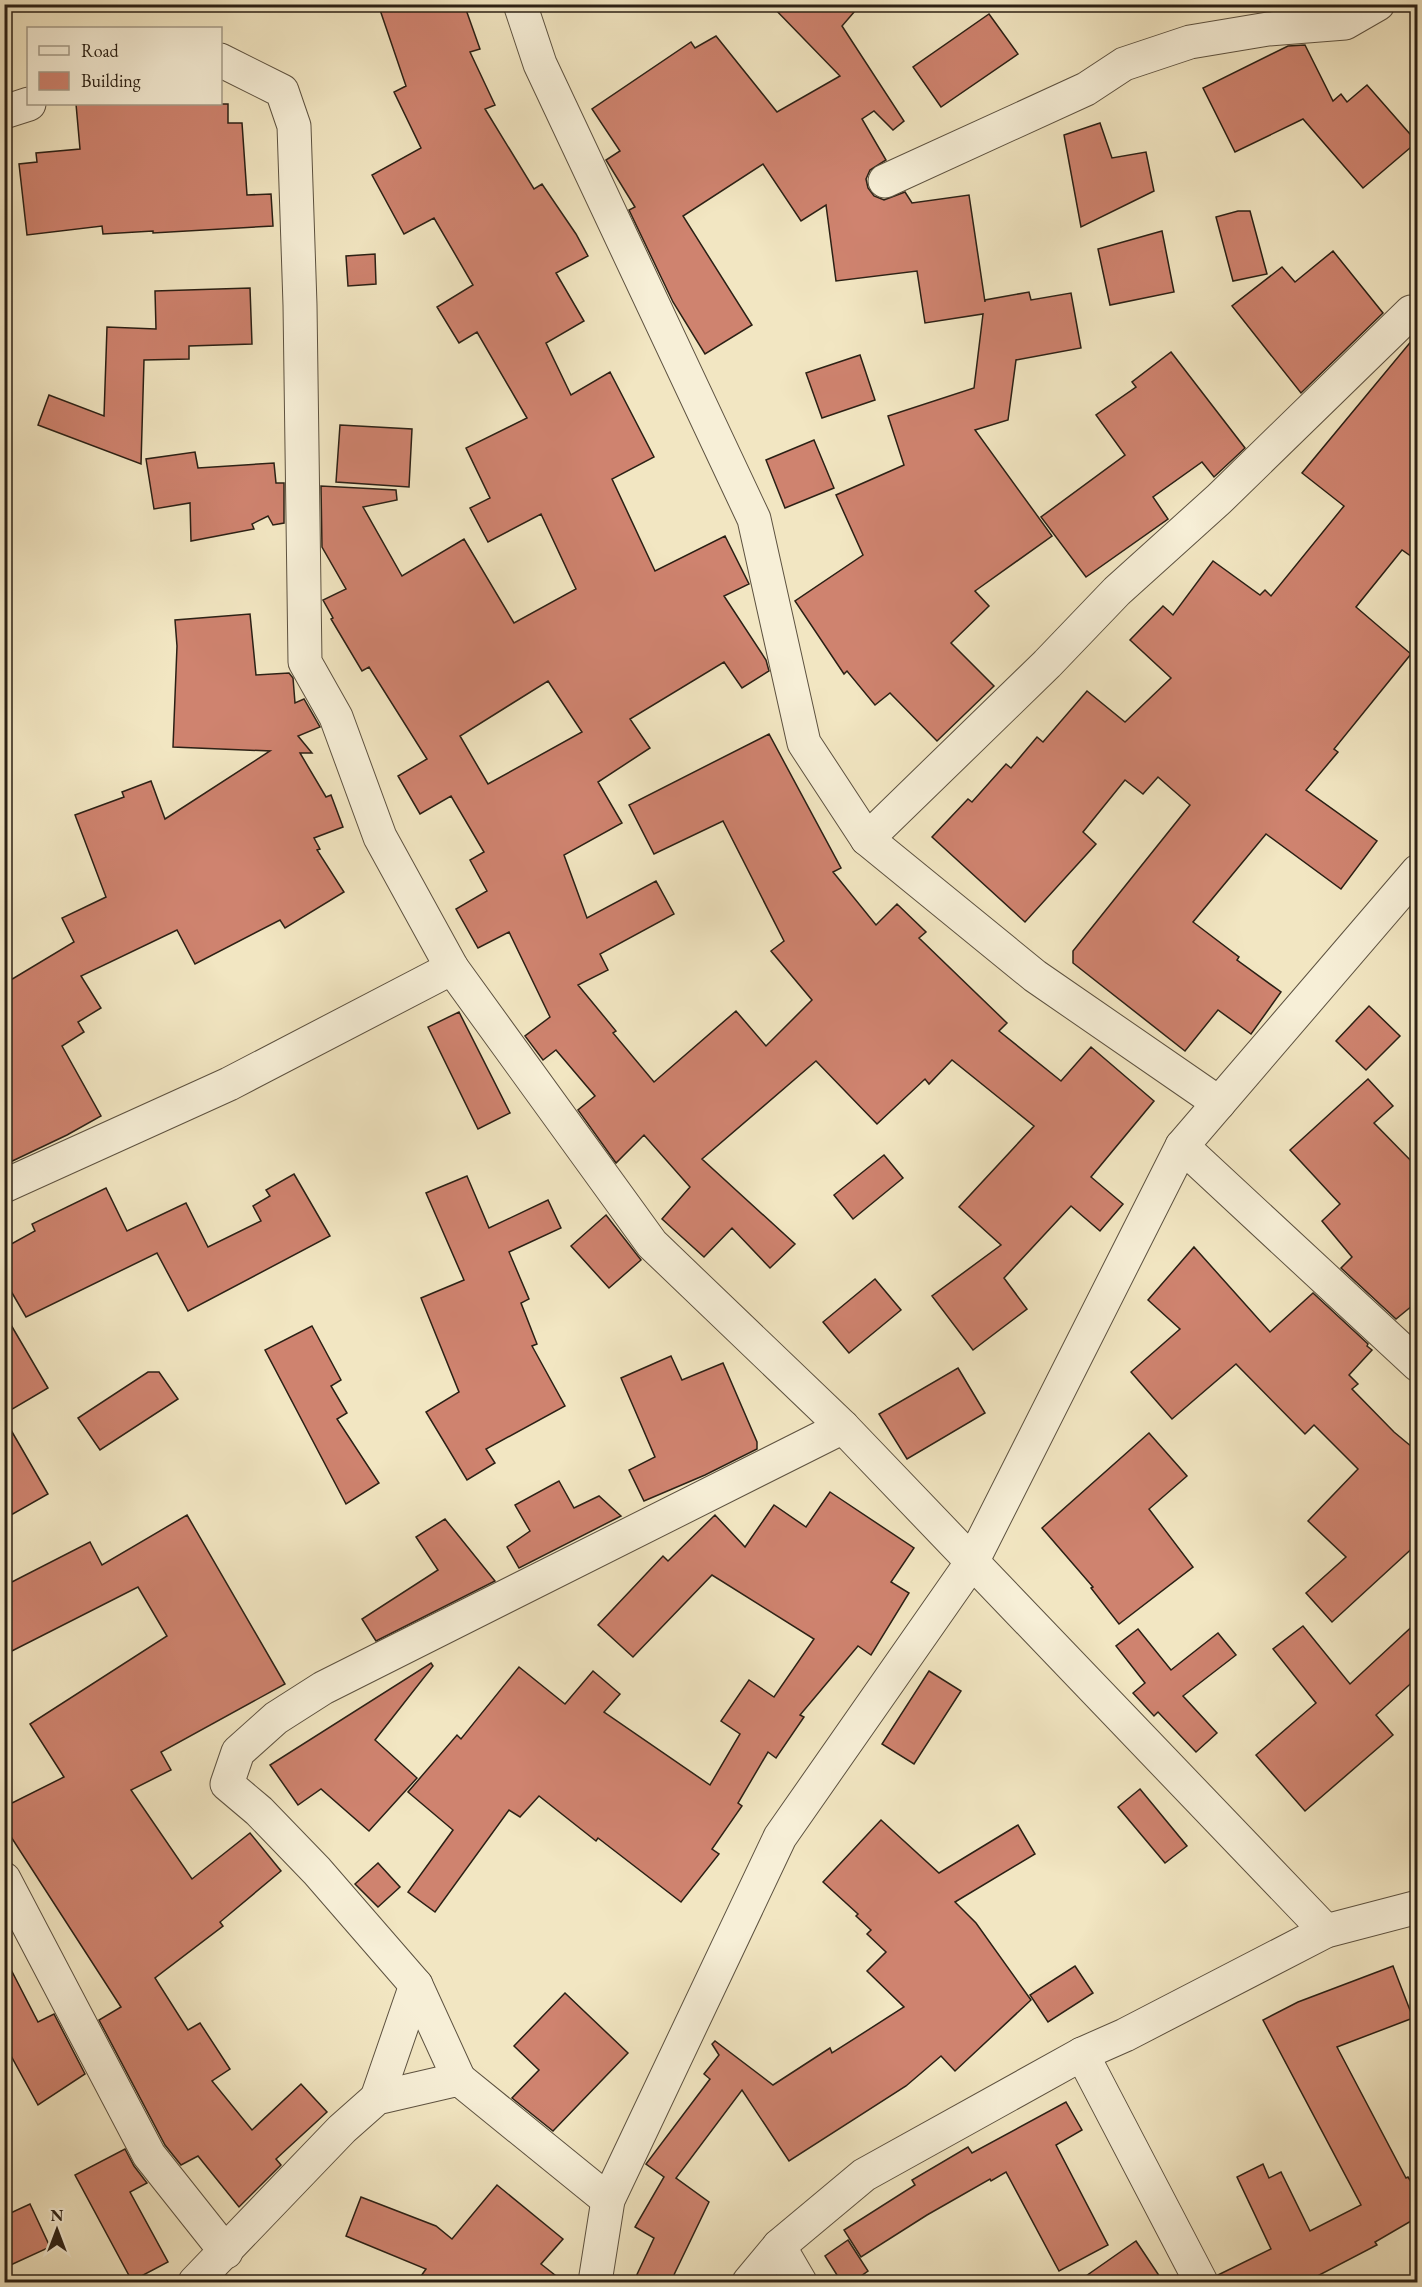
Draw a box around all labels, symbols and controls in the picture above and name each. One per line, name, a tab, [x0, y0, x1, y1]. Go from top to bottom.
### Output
legend	[27, 27, 222, 105]
text: Road	[81, 39, 120, 62]
text: Building	[81, 69, 141, 92]
north arrow	[27, 2200, 87, 2260]
text: N	[51, 2205, 64, 2226]

